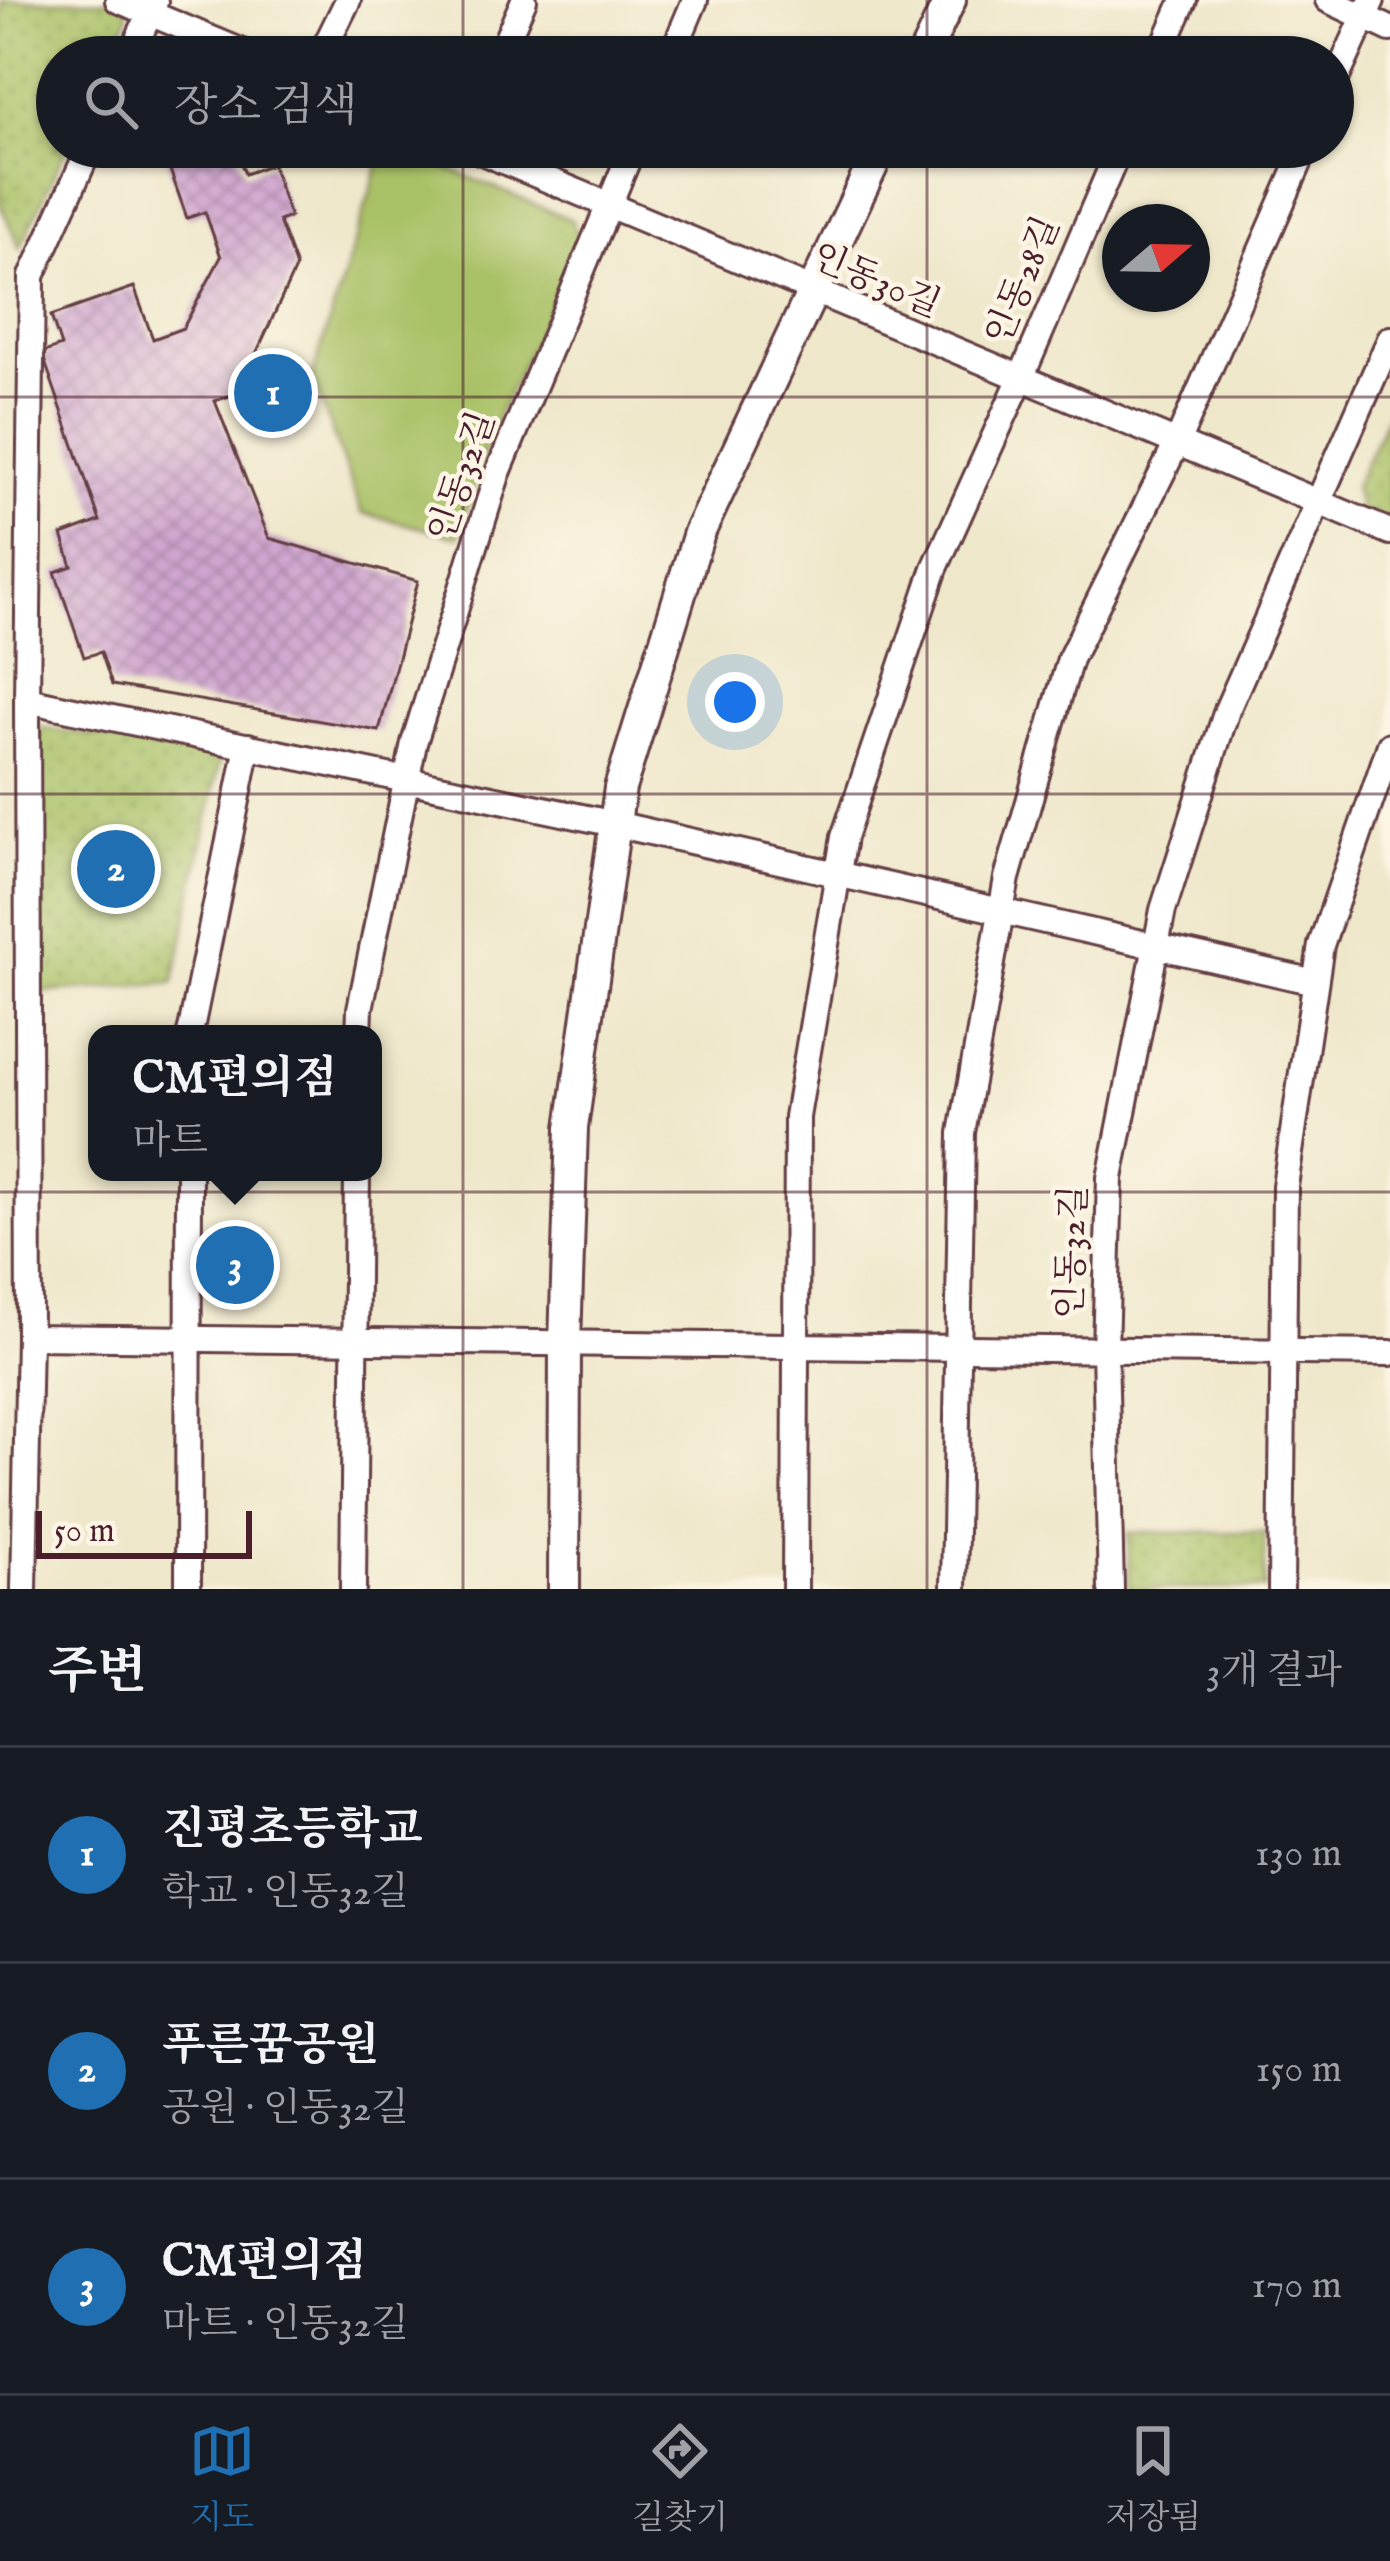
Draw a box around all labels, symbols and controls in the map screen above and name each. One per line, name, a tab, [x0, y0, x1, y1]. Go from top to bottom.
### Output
search box	[36, 36, 1354, 168]
icon: search	[78, 69, 144, 135]
text: 장소 검색	[174, 79, 358, 136]
north arrow	[1102, 204, 1210, 312]
street label: 인동28길	[976, 210, 1071, 352]
street label: 인동30길	[804, 234, 947, 329]
pin: 1	[234, 348, 312, 438]
street label: 인동32길	[419, 406, 507, 548]
your location	[705, 672, 765, 732]
pin: 2	[77, 824, 155, 914]
popup	[88, 1025, 382, 1181]
text: CM편의점	[133, 1051, 337, 1108]
text: 마트	[133, 1118, 208, 1167]
street label: 인동32길	[1048, 1184, 1098, 1320]
pin: 3	[196, 1220, 274, 1310]
scale bar	[36, 1505, 252, 1558]
text: 50 m	[54, 1511, 115, 1553]
text: 주변	[48, 1641, 147, 1706]
text: 3개 결과	[1206, 1648, 1342, 1697]
text: 진평초등학교	[162, 1802, 423, 1859]
text: 1	[80, 1830, 94, 1879]
text: 130 m	[1255, 1830, 1342, 1879]
text: 학교 · 인동32길	[162, 1869, 409, 1918]
text: 푸른꿈공원	[162, 2018, 379, 2075]
text: 2	[78, 2046, 96, 2095]
text: 150 m	[1256, 2046, 1342, 2095]
text: 공원 · 인동32길	[162, 2085, 409, 2134]
text: CM편의점	[162, 2234, 367, 2291]
text: 3	[80, 2262, 94, 2311]
text: 170 m	[1251, 2262, 1342, 2311]
text: 마트 · 인동32길	[162, 2301, 409, 2350]
tab: 지도	[189, 2418, 255, 2540]
tab: 길찾기	[632, 2418, 728, 2540]
tab: 저장됨	[1106, 2418, 1201, 2540]

